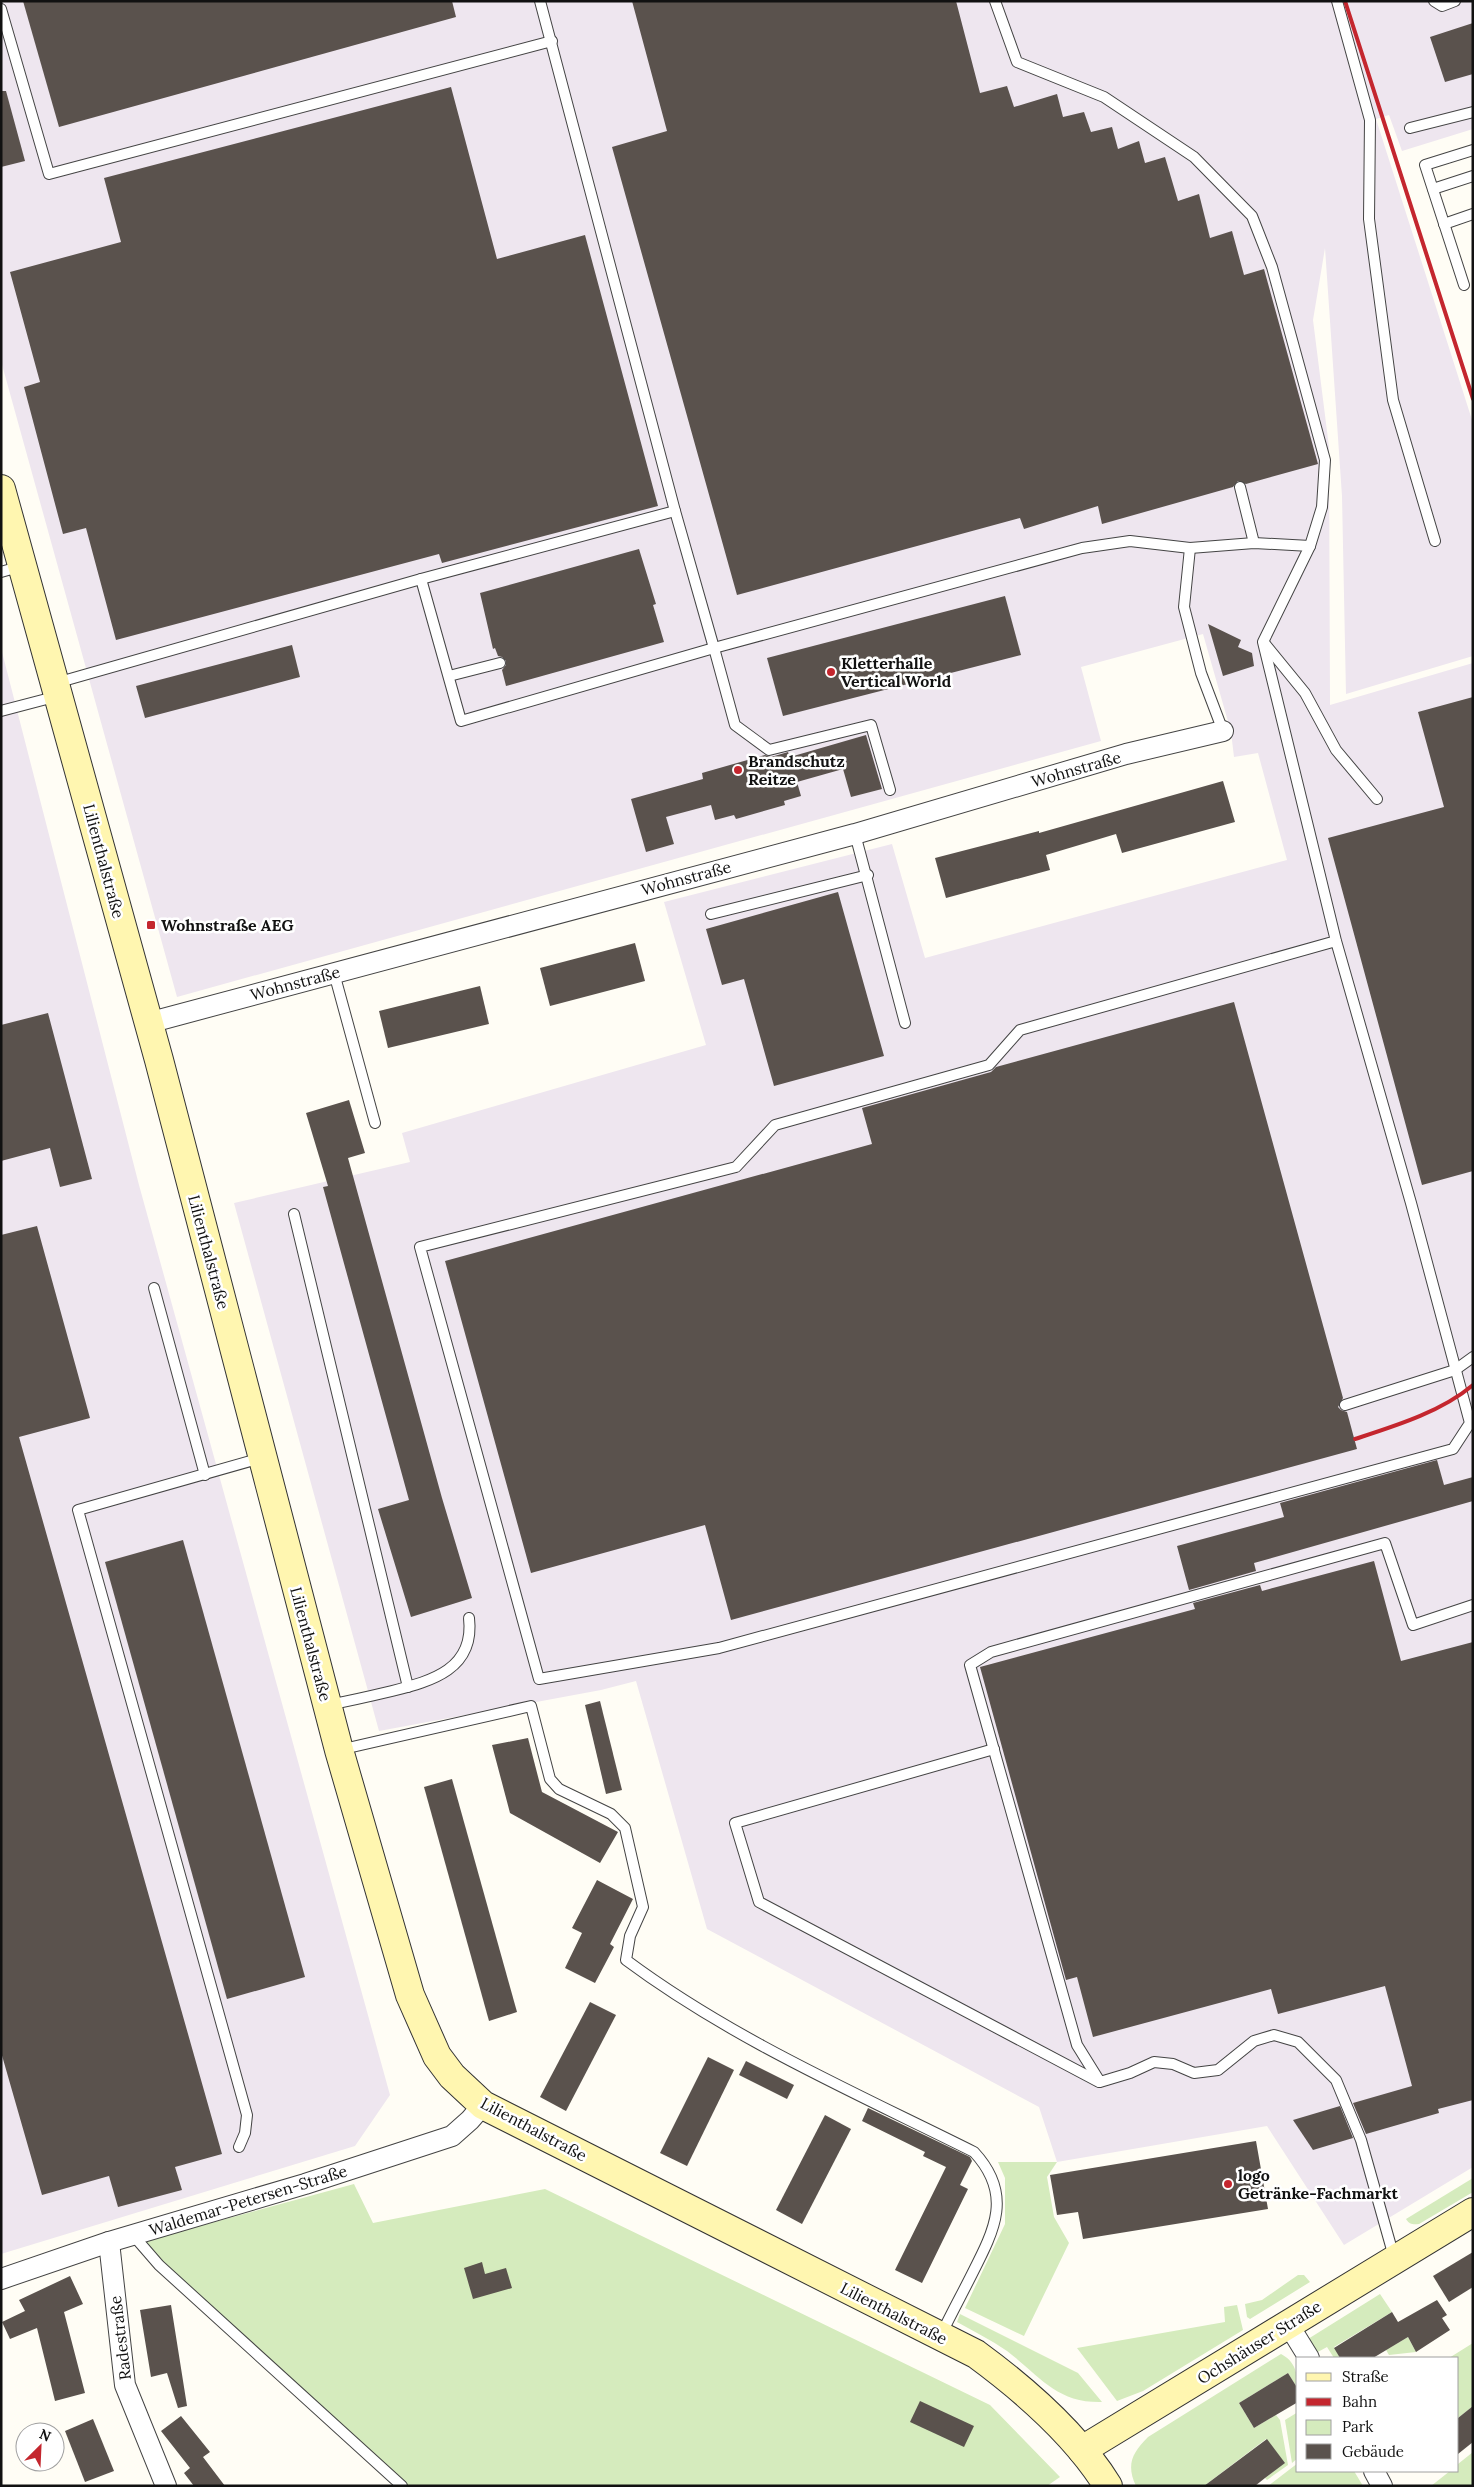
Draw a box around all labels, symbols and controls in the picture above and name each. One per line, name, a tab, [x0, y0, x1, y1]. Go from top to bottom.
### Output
place label: Kletterhalle Vertical World	[841, 653, 952, 691]
marker: Kletterhalle Vertical World	[825, 666, 837, 678]
street label: Wohnstraße	[1029, 747, 1123, 791]
place label: Brandschutz Reitze	[748, 751, 845, 789]
marker: Brandschutz Reitze	[732, 764, 744, 776]
street label: Lilienthalstraße	[79, 802, 129, 921]
street label: Wohnstraße	[639, 856, 733, 900]
place label: Wohnstraße AEG	[161, 915, 294, 935]
marker: Wohnstraße AEG	[145, 919, 157, 931]
street label: Wohnstraße	[248, 961, 342, 1005]
street label: Lilienthalstraße	[184, 1193, 234, 1312]
street label: Lilienthalstraße	[286, 1585, 336, 1704]
street label: Lilienthalstraße	[477, 2093, 591, 2166]
street label: Waldemar-Petersen-Straße	[146, 2160, 350, 2240]
place label: logo Getränke-Fachmarkt	[1238, 2165, 1399, 2203]
marker: logo Getränke-Fachmarkt	[1222, 2178, 1234, 2190]
street label: Lilienthalstraße	[837, 2277, 951, 2349]
street label: Radestraße	[105, 2294, 135, 2381]
street label: Ochshäuser Straße	[1193, 2296, 1325, 2388]
legend	[1296, 2357, 1459, 2472]
text: Straße	[1342, 2367, 1389, 2386]
text: Bahn	[1342, 2392, 1377, 2411]
text: Park	[1342, 2417, 1373, 2436]
north arrow	[15, 2422, 65, 2472]
text: N	[37, 2425, 54, 2446]
text: Gebäude	[1342, 2442, 1404, 2461]

